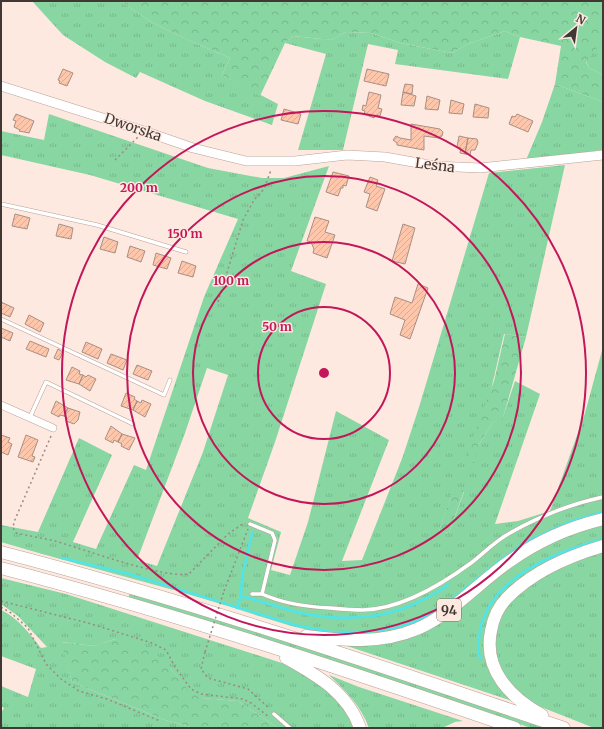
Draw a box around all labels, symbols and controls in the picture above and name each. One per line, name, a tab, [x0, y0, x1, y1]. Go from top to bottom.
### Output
north arrow	[556, 8, 596, 48]
text: N	[574, 11, 588, 28]
street label: Dworska	[102, 109, 165, 145]
street label: Leśna	[414, 154, 456, 176]
text: 200 m	[120, 180, 158, 195]
text: 150 m	[168, 226, 203, 241]
text: 100 m	[213, 273, 249, 288]
text: 50 m	[262, 319, 292, 334]
centre of rings	[317, 366, 331, 380]
road number: 94	[437, 599, 461, 621]

